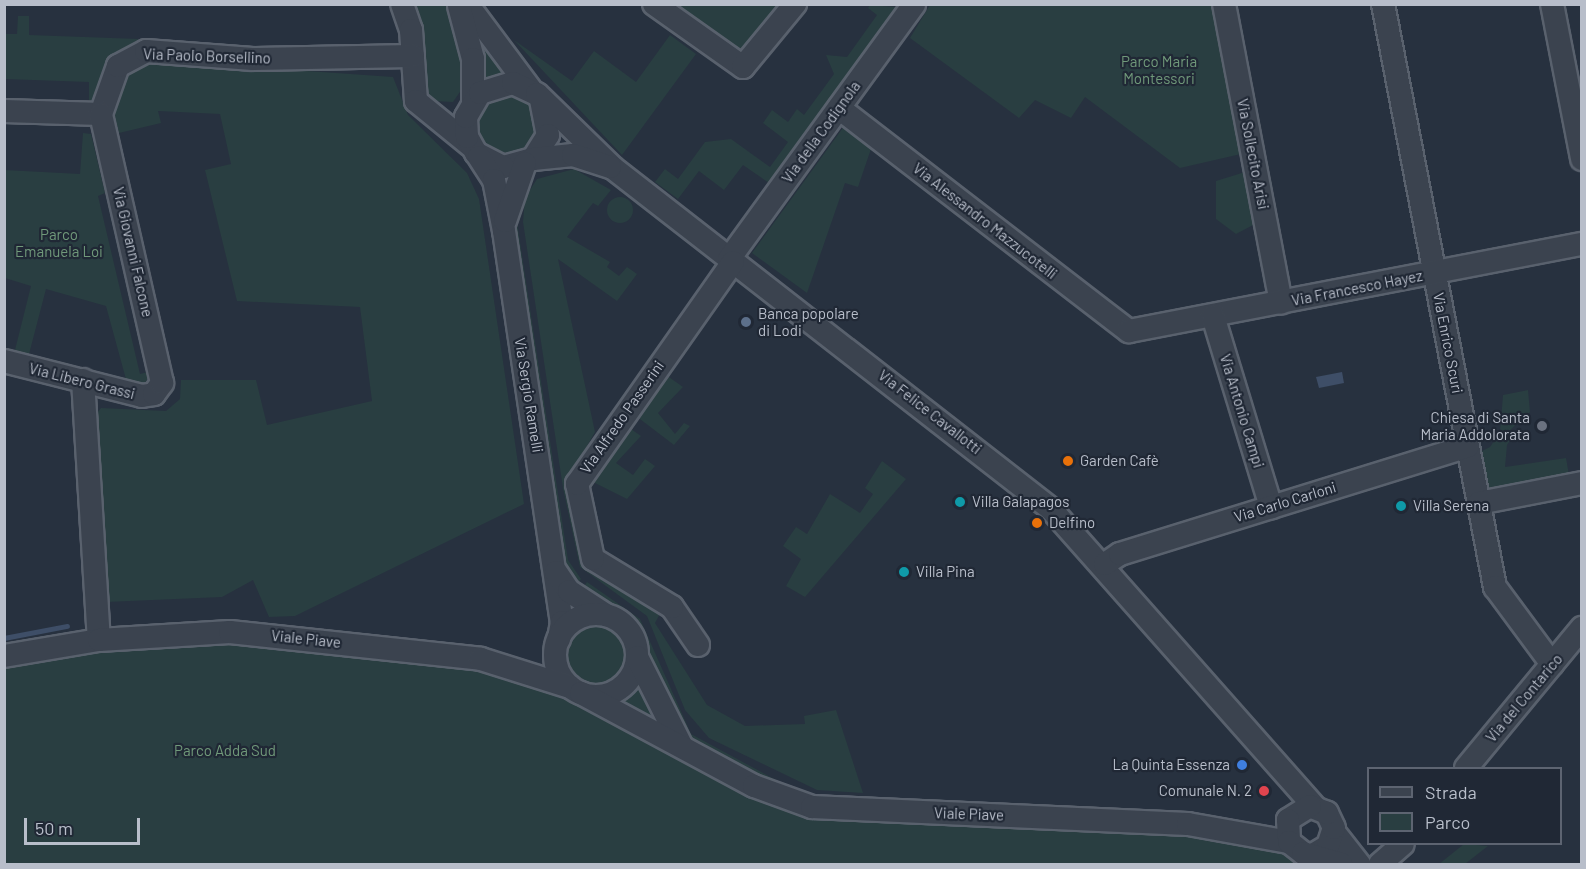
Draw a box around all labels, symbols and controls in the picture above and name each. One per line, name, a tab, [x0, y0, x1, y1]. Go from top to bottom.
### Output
street label: Via Paolo Borsellino	[143, 45, 271, 67]
park label: Parco Maria Montessori	[1121, 52, 1197, 87]
street label: Via della Codignola	[778, 78, 864, 186]
street label: Via Sollecito Arisi	[1233, 97, 1273, 211]
street label: Via Alessandro Mazzucotelli	[909, 159, 1061, 283]
street label: Via Giovanni Falcone	[109, 185, 157, 319]
park label: Parco Emanuela Loi	[15, 225, 103, 260]
street label: Via Francesco Hayez	[1290, 266, 1424, 310]
street label: Via Enrico Scuri	[1429, 291, 1467, 395]
place label: Banca popolare di Lodi	[758, 304, 859, 339]
marker: Banca popolare di Lodi	[739, 315, 753, 329]
street label: Via Sergio Ramelli	[511, 336, 547, 454]
street label: Via Antonio Campi	[1216, 352, 1268, 470]
street label: Via Alfredo Passerini	[576, 357, 668, 477]
street label: Via Libero Grassi	[27, 359, 137, 403]
street label: Via Felice Cavallotti	[875, 366, 985, 458]
place label: Chiesa di Santa Maria Addolorata	[1420, 408, 1530, 443]
marker: Chiesa di Santa Maria Addolorata	[1535, 419, 1549, 433]
place label: Garden Cafè	[1080, 452, 1159, 470]
marker: Garden Cafè	[1061, 454, 1075, 468]
street label: Via Carlo Carloni	[1232, 478, 1338, 526]
place label: Villa Galapagos	[972, 493, 1069, 511]
marker: Villa Galapagos	[953, 495, 967, 509]
place label: Villa Serena	[1413, 497, 1489, 515]
marker: Villa Serena	[1394, 499, 1408, 513]
place label: Delfino	[1049, 514, 1095, 532]
marker: Delfino	[1030, 516, 1044, 530]
place label: Villa Pina	[916, 563, 975, 581]
marker: Villa Pina	[897, 565, 911, 579]
street label: Viale Piave	[270, 626, 342, 652]
street label: Via del Contarico	[1482, 650, 1566, 746]
park label: Parco Adda Sud	[174, 742, 276, 760]
place label: La Quinta Essenza	[1112, 756, 1230, 774]
marker: La Quinta Essenza	[1235, 758, 1249, 772]
legend	[1367, 767, 1562, 845]
text: Strada	[1425, 781, 1477, 803]
place label: Comunale N. 2	[1159, 782, 1252, 800]
marker: Comunale N. 2	[1257, 784, 1271, 798]
street label: Viale Piave	[934, 804, 1004, 824]
scale bar	[27, 806, 142, 844]
text: Parco	[1425, 811, 1470, 833]
text: 50 m	[35, 817, 73, 839]

